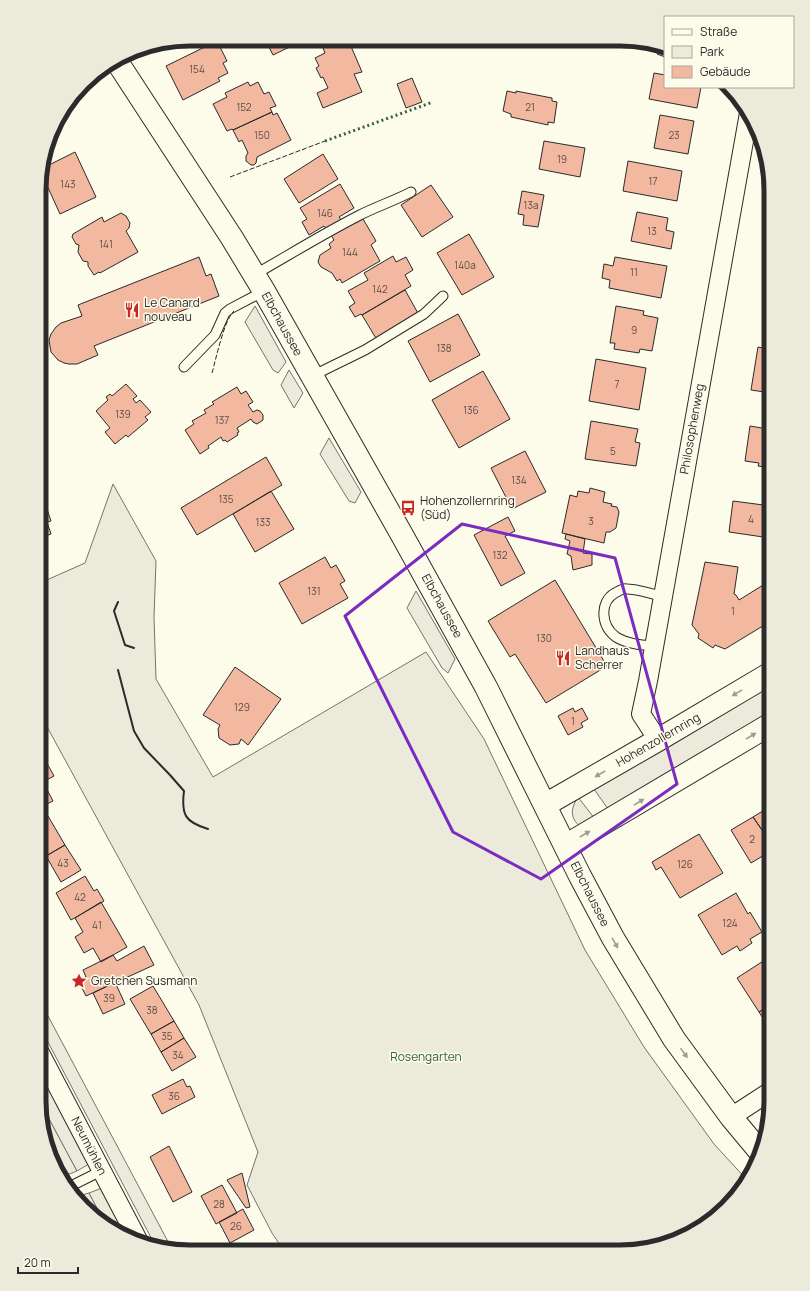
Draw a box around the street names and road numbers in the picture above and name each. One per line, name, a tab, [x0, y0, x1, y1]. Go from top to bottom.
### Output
street label: Elbchaussee	[258, 289, 307, 359]
street label: Philosophenweg	[675, 382, 708, 476]
street label: Elbchaussee	[418, 571, 467, 641]
street label: Hohenzollernring	[612, 709, 703, 771]
street label: Elbchaussee	[567, 858, 614, 929]
street label: Neumühlen	[67, 1114, 111, 1178]

